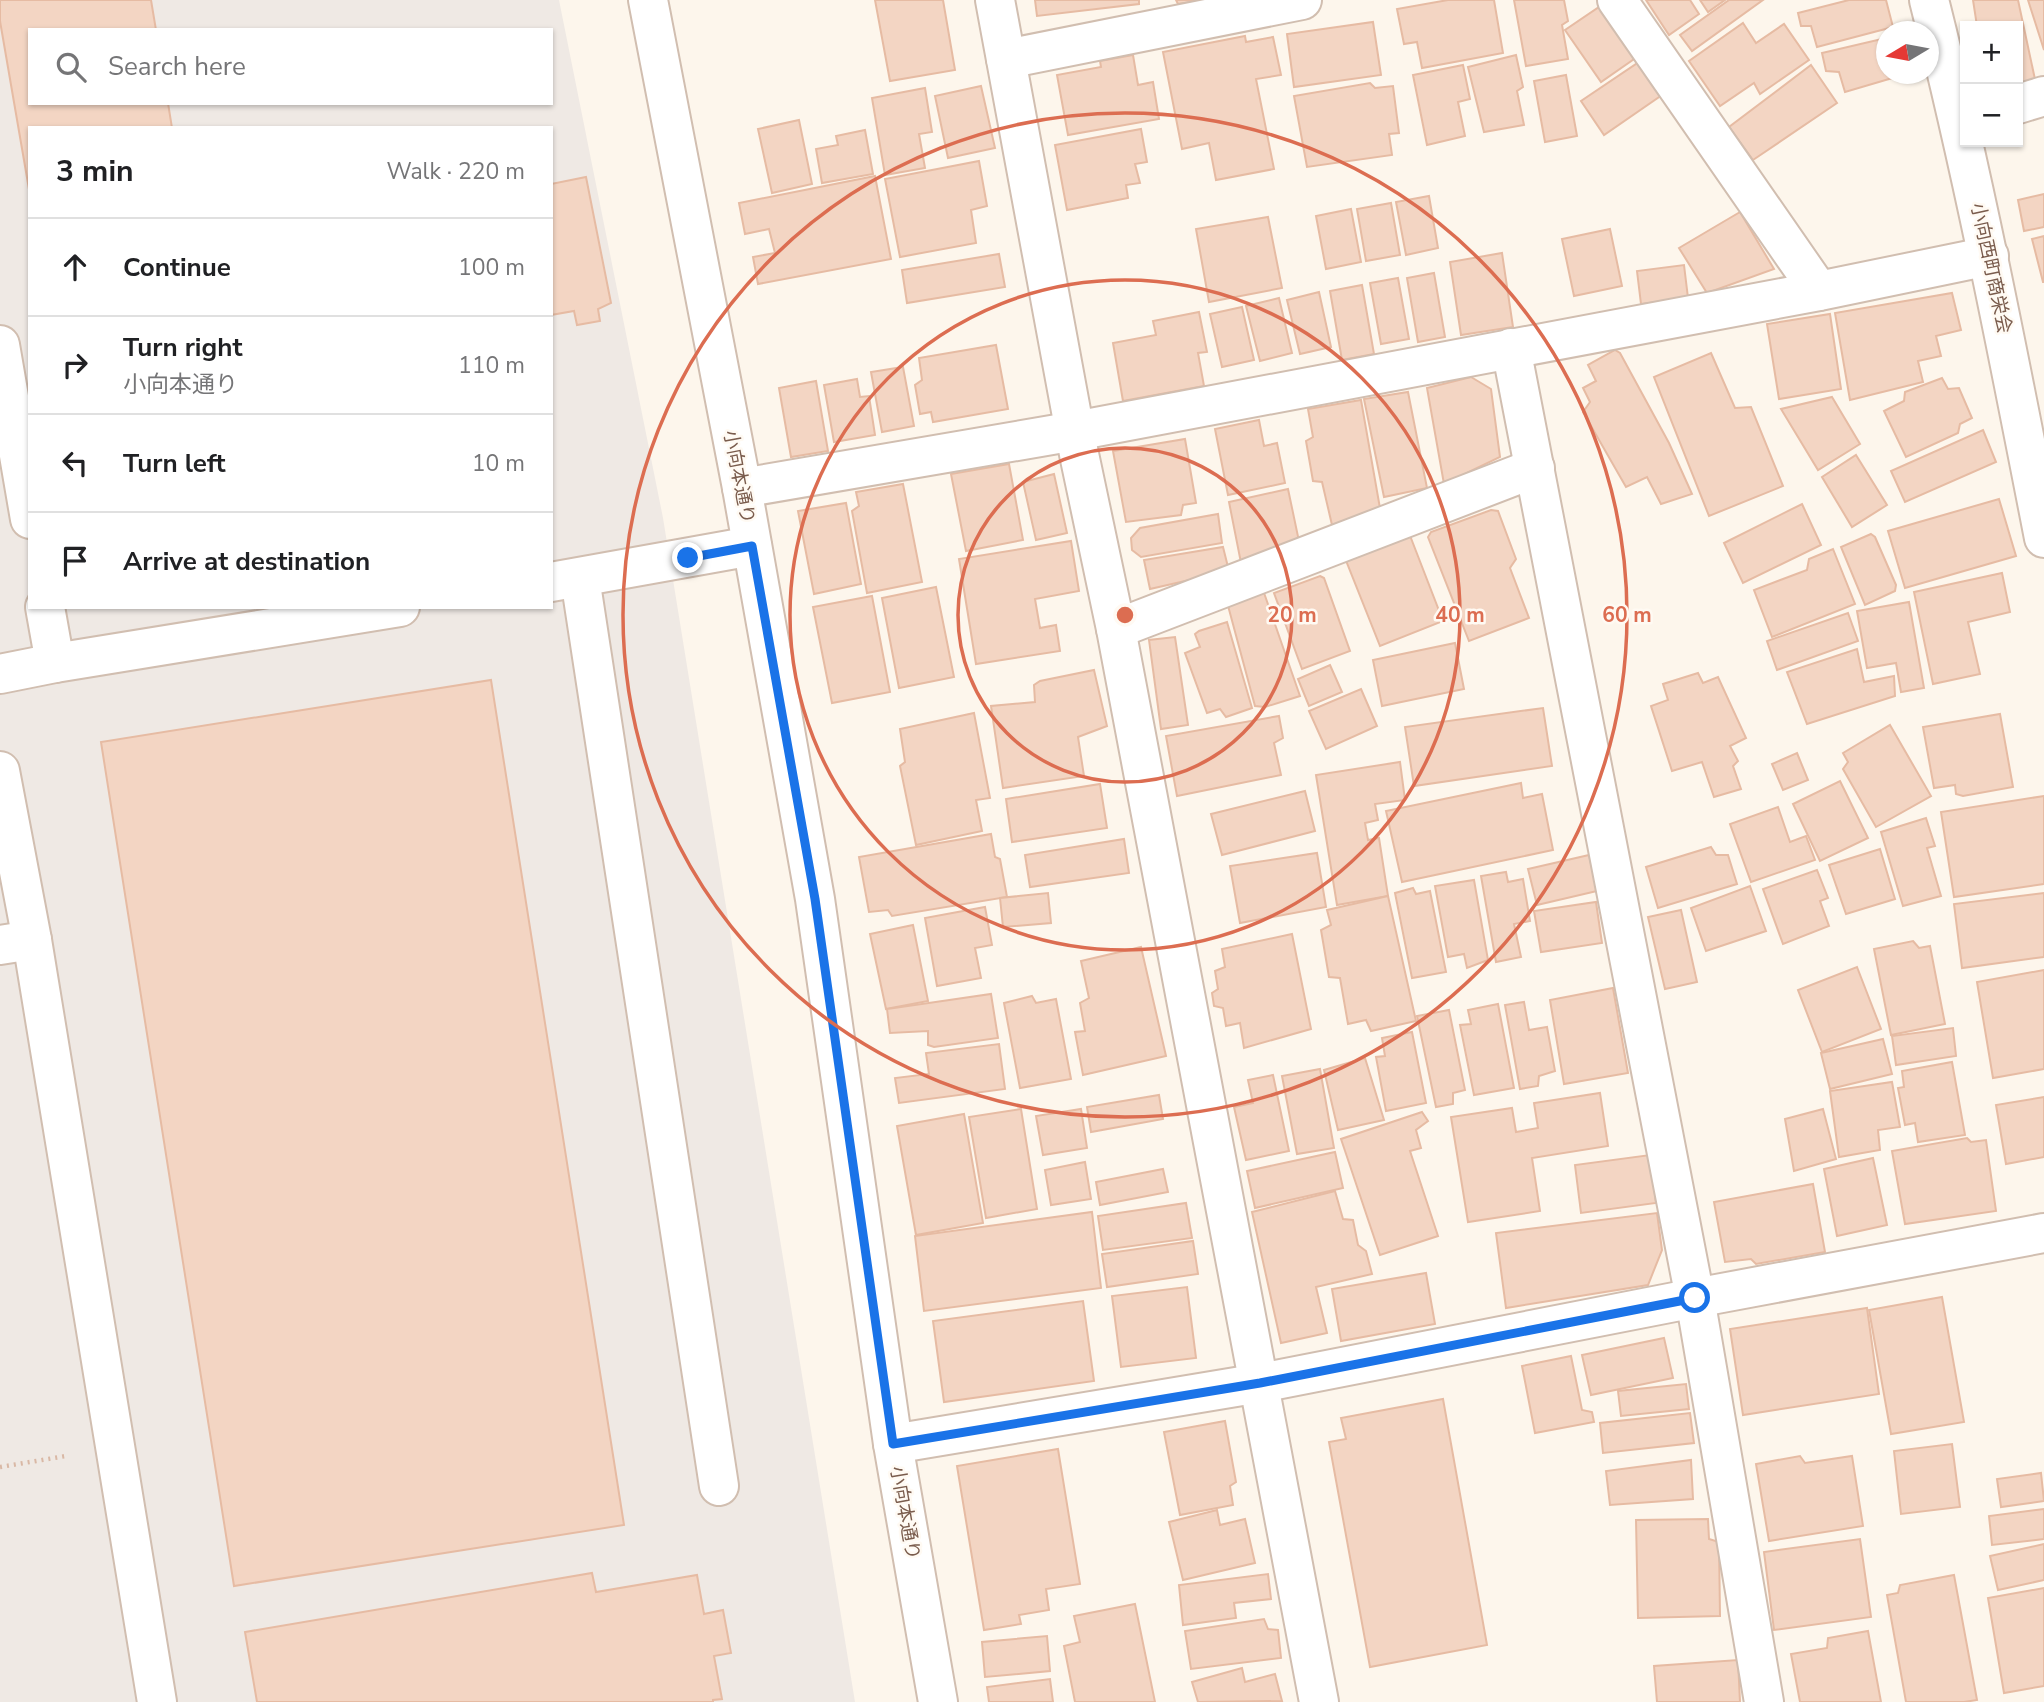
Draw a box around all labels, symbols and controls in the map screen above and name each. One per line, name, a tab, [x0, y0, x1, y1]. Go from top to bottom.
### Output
north arrow	[1876, 21, 1939, 84]
map controls	[1960, 21, 2023, 147]
button: +	[1960, 21, 2023, 84]
search box	[28, 28, 553, 105]
icon: search	[52, 48, 90, 86]
text: Search here	[108, 49, 246, 84]
button: −	[1960, 84, 2023, 147]
text: 3 min	[56, 151, 134, 192]
text: Walk · 220 m	[386, 156, 525, 187]
street label: 小向西町商栄会	[1964, 200, 2018, 336]
icon: ahead	[56, 248, 94, 286]
text: Continue	[123, 250, 231, 285]
text: 100 m	[458, 252, 525, 283]
text: Turn right	[123, 330, 242, 365]
icon: right	[56, 346, 94, 384]
text: 110 m	[458, 350, 525, 381]
text: 小向本通り	[123, 369, 238, 400]
street label: 小向本通り	[717, 428, 761, 526]
icon: left	[56, 444, 94, 482]
text: Turn left	[123, 446, 226, 481]
text: 10 m	[472, 448, 525, 479]
icon: arrive	[56, 542, 94, 580]
route end	[672, 542, 703, 573]
text: Arrive at destination	[123, 544, 370, 579]
text: 20 m	[1267, 601, 1317, 629]
text: 40 m	[1435, 601, 1485, 629]
text: 60 m	[1602, 601, 1652, 629]
centre of rings	[1113, 603, 1137, 627]
route start	[1679, 1282, 1710, 1313]
street label: 小向本通り	[884, 1464, 926, 1562]

